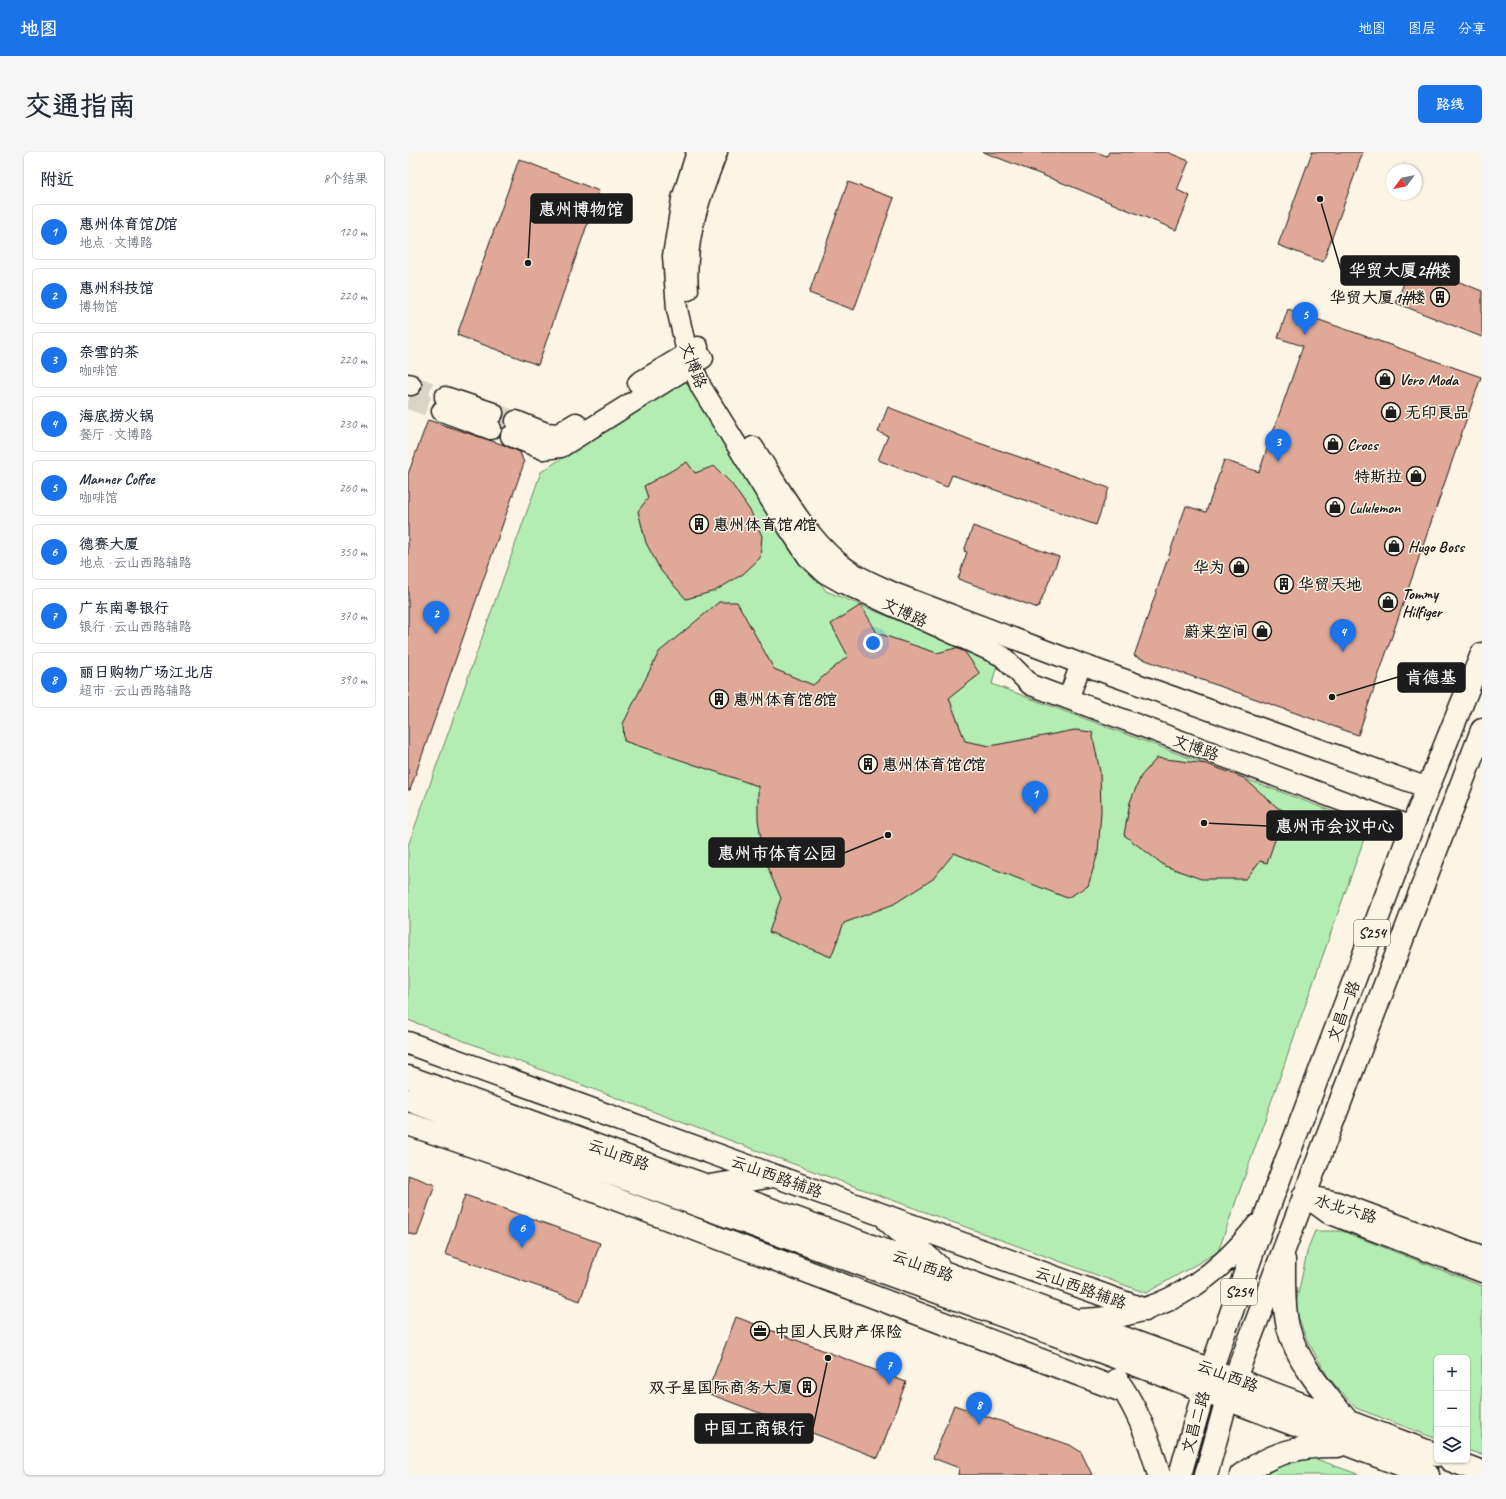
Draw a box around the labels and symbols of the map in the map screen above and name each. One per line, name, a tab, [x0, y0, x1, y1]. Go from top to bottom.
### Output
north arrow	[1386, 164, 1422, 200]
callout: 惠州博物馆	[531, 194, 632, 223]
text: 惠州博物馆	[539, 199, 624, 220]
callout: 华贸大厦2#楼	[1341, 256, 1459, 285]
text: 华贸大厦2#楼	[1349, 260, 1451, 281]
building icon: 华贸大厦1#楼	[1429, 286, 1451, 308]
place label: 华贸大厦1#楼	[1330, 288, 1426, 308]
pin: 5	[1292, 302, 1318, 335]
street label: 文博路	[675, 339, 711, 391]
shop icon: Vero Moda	[1374, 368, 1396, 390]
place label: Vero Moda	[1399, 370, 1460, 390]
shop icon: 无印良品	[1380, 401, 1402, 423]
place label: 无印良品	[1405, 403, 1469, 423]
pin: 3	[1265, 429, 1291, 462]
shop icon: Crocs	[1322, 433, 1344, 455]
place label: Crocs	[1347, 435, 1379, 455]
shop icon: 特斯拉	[1405, 465, 1427, 487]
place label: 特斯拉	[1354, 467, 1402, 487]
shop icon: Lululemon	[1324, 496, 1346, 518]
place label: Lululemon	[1349, 498, 1401, 518]
building icon: 惠州体育馆A馆	[688, 513, 710, 535]
place label: 惠州体育馆A馆	[713, 515, 817, 535]
shop icon: Hugo Boss	[1383, 535, 1405, 557]
place label: Hugo Boss	[1408, 537, 1465, 557]
shop icon: 华为	[1228, 556, 1250, 578]
place label: 华为	[1193, 558, 1225, 578]
building icon: 华贸天地	[1273, 573, 1295, 595]
place label: 华贸天地	[1298, 575, 1362, 595]
place label: Tommy Hilfiger	[1402, 584, 1444, 622]
shop icon: Tommy Hilfiger	[1377, 591, 1399, 613]
street label: 文博路	[879, 594, 931, 632]
pin: 2	[423, 601, 449, 634]
pin: 4	[1330, 619, 1356, 652]
shop icon: 蔚来空间	[1251, 620, 1273, 642]
place label: 蔚来空间	[1184, 622, 1248, 642]
your location	[863, 633, 883, 653]
callout: 肯德基	[1398, 663, 1465, 692]
text: 肯德基	[1406, 667, 1457, 688]
building icon: 惠州体育馆B馆	[708, 688, 730, 710]
place label: 惠州体育馆B馆	[733, 690, 837, 710]
street label: 文博路	[1170, 730, 1222, 766]
building icon: 惠州体育馆C馆	[857, 753, 879, 775]
place label: 惠州体育馆C馆	[882, 755, 986, 775]
pin: 1	[1022, 781, 1048, 814]
callout: 惠州市会议中心	[1267, 811, 1402, 840]
text: 惠州市会议中心	[1276, 816, 1395, 837]
callout: 惠州市体育公园	[709, 838, 844, 867]
text: 惠州市体育公园	[718, 843, 837, 864]
road number: S254	[1354, 920, 1390, 946]
street label: 文昌一路	[1323, 978, 1365, 1045]
street label: 云山西路	[585, 1135, 652, 1175]
street label: 云山西路辅路	[728, 1151, 825, 1203]
street label: 水北六路	[1312, 1190, 1379, 1228]
pin: 6	[509, 1215, 535, 1248]
street label: 云山西路	[889, 1246, 956, 1286]
street label: 云山西路辅路	[1032, 1262, 1129, 1314]
road number: S254	[1221, 1279, 1257, 1305]
office icon: 中国人民财产保险	[749, 1320, 771, 1342]
place label: 中国人民财产保险	[774, 1322, 902, 1342]
pin: 7	[876, 1352, 902, 1385]
street label: 云山西路	[1194, 1355, 1261, 1397]
building icon: 双子星国际商务大厦	[796, 1376, 818, 1398]
place label: 双子星国际商务大厦	[649, 1378, 793, 1398]
street label: 文昌二路	[1178, 1389, 1214, 1456]
pin: 8	[966, 1392, 992, 1425]
callout: 中国工商银行	[695, 1414, 813, 1443]
text: 中国工商银行	[703, 1418, 805, 1439]

